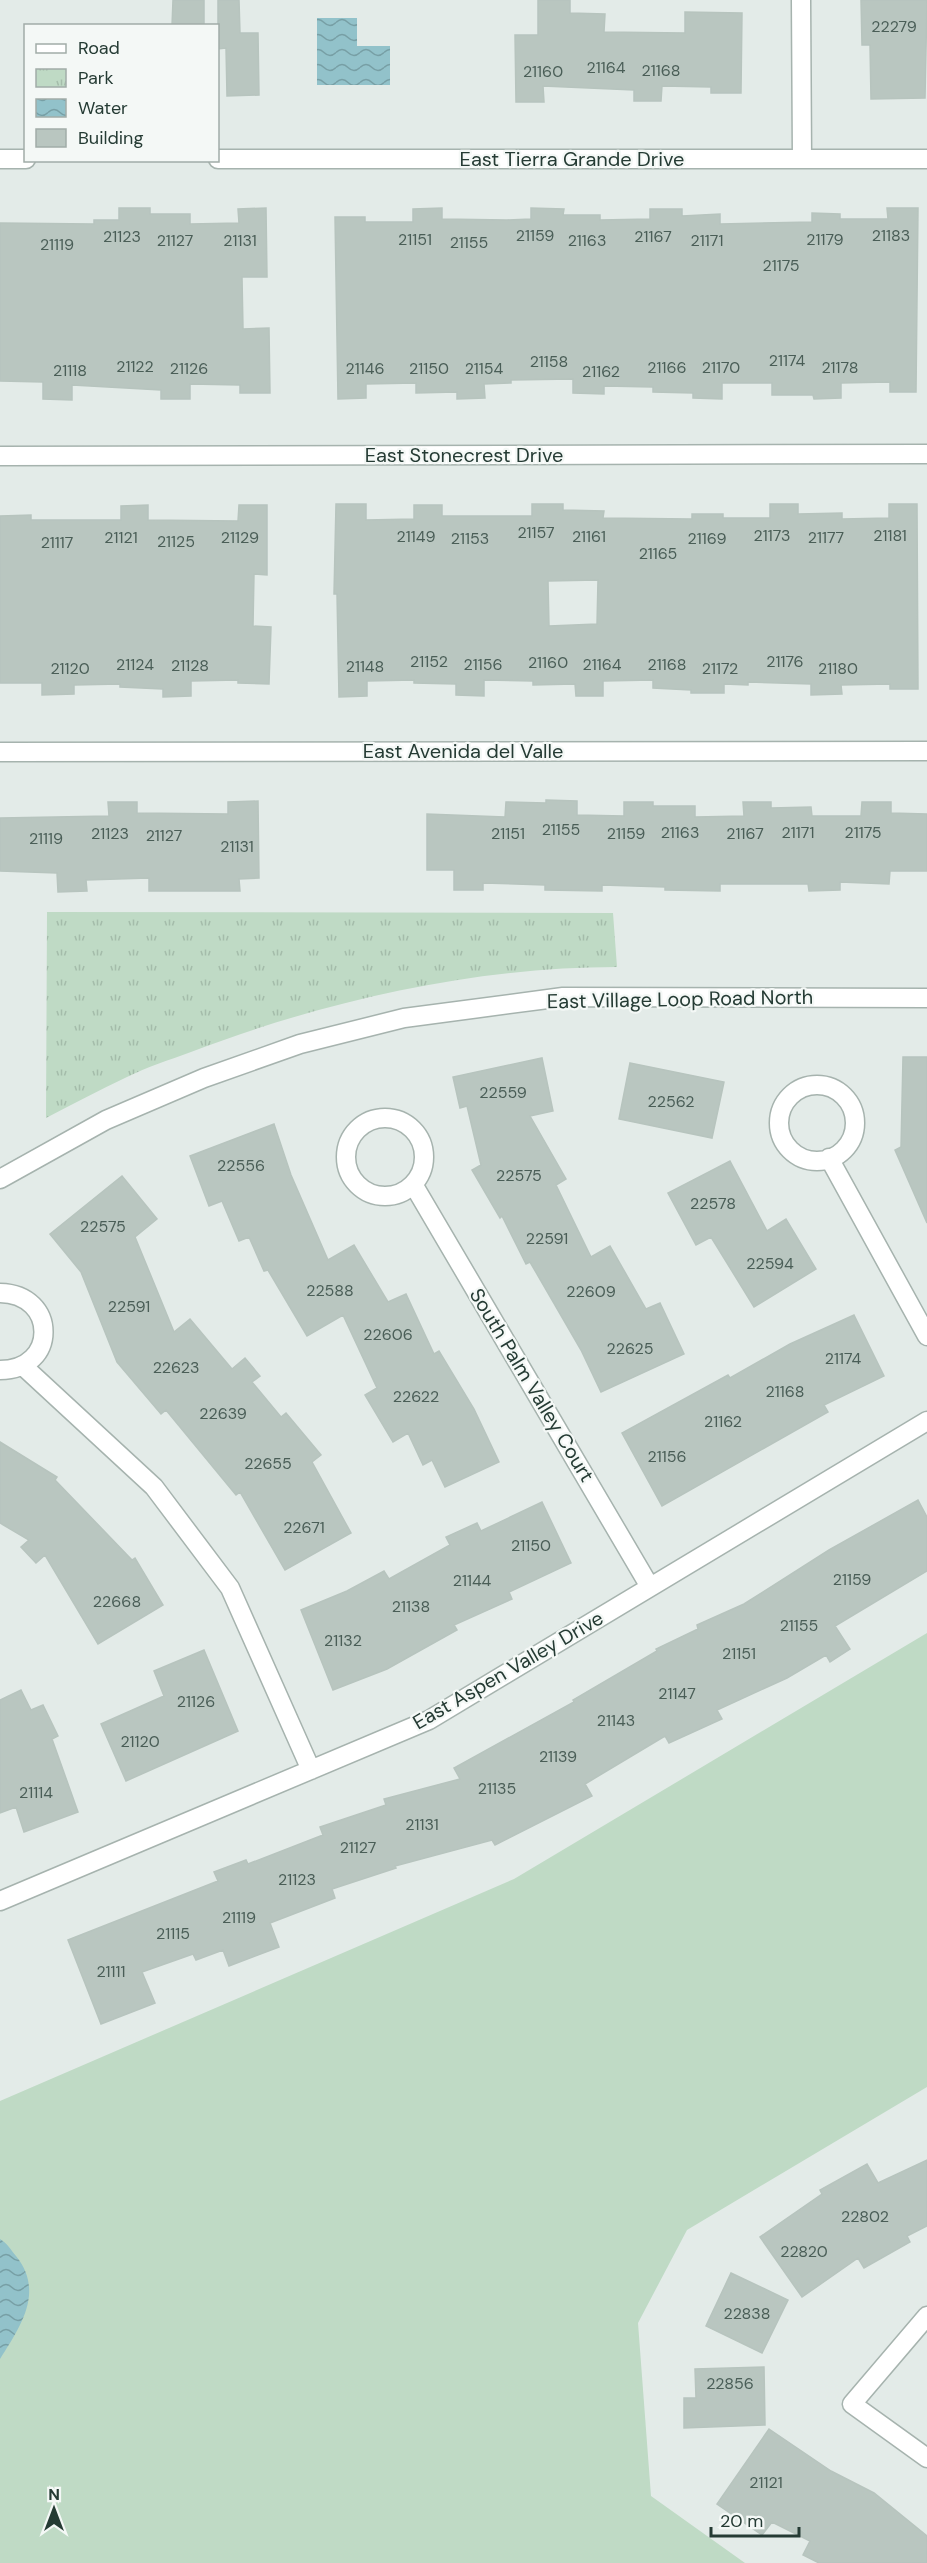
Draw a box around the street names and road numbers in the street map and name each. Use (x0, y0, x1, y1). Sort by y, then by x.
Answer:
street label: East Tierra Grande Drive (460, 146, 684, 172)
street label: East Stonecrest Drive (365, 442, 563, 468)
street label: East Avenida del Valle (363, 738, 563, 764)
street label: East Village Loop Road North (547, 984, 813, 1014)
street label: South Palm Valley Court (464, 1283, 600, 1487)
street label: East Aspen Valley Drive (408, 1605, 608, 1735)

